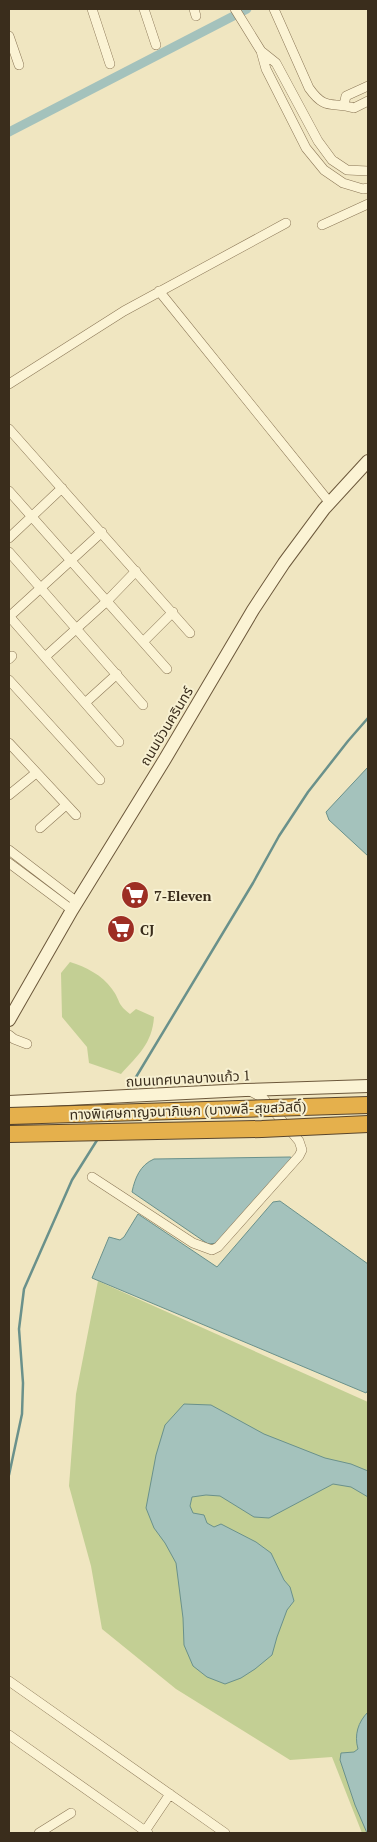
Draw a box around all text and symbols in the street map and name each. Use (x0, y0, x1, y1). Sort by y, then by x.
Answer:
street label: ถนนบัวนครินทร์ (135, 682, 197, 769)
supermarket icon: 7-Eleven (120, 880, 150, 910)
place label: 7-Eleven (154, 886, 212, 905)
supermarket icon: CJ (106, 914, 136, 944)
place label: CJ (140, 920, 154, 939)
street label: ถนนเทศบาลบางแก้ว 1 (125, 1065, 251, 1091)
street label: ทางพิเศษกาญจนาภิเษก (บางพลี-สุขสวัสดิ์) (69, 1096, 307, 1124)

